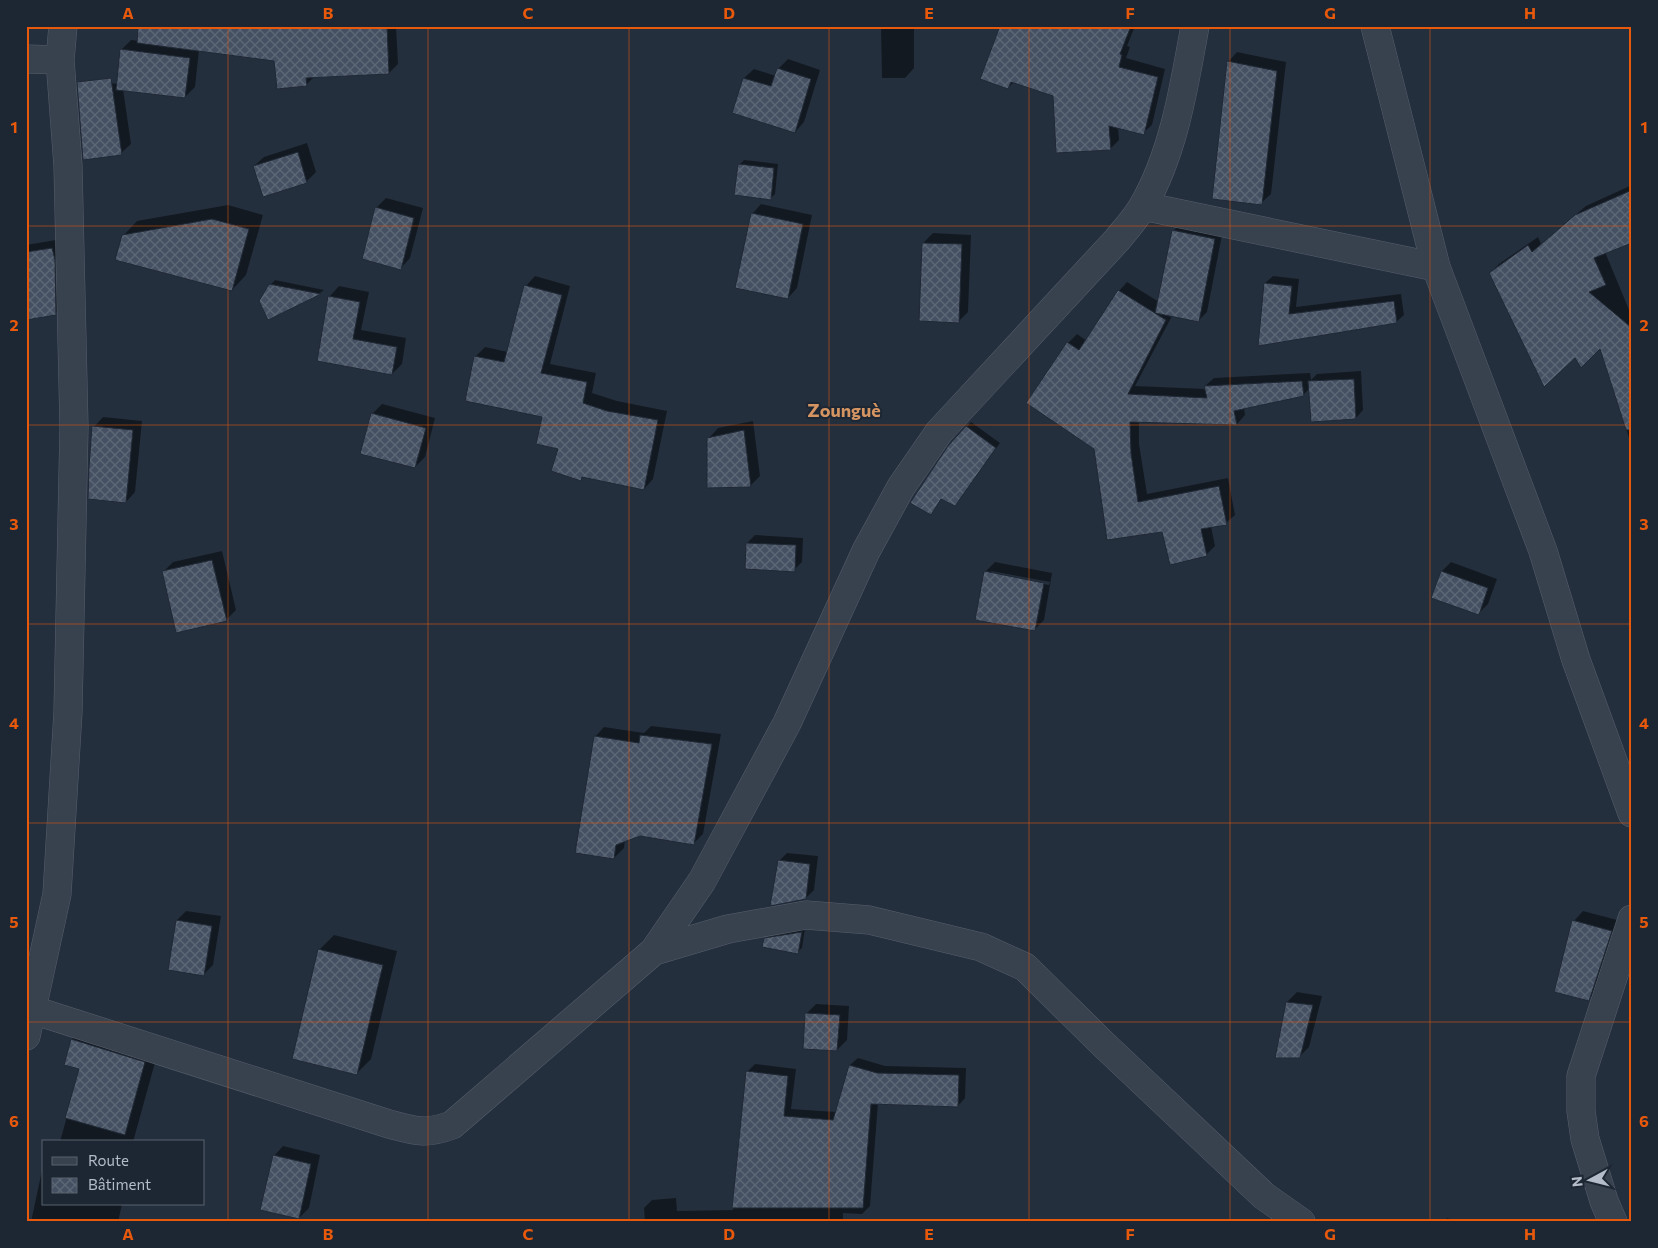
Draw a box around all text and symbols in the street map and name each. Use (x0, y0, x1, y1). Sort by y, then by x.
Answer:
text: A (122, 3, 134, 22)
text: B (323, 3, 334, 22)
text: C (523, 3, 534, 22)
text: D (723, 3, 735, 22)
text: E (924, 3, 934, 22)
text: F (1125, 3, 1135, 22)
text: G (1324, 3, 1336, 22)
text: H (1524, 3, 1536, 22)
text: 1 (10, 117, 18, 136)
text: 1 (1640, 117, 1648, 136)
text: 2 (9, 315, 19, 334)
text: 2 (1639, 315, 1649, 334)
district label: Zounguè (807, 399, 881, 421)
text: 3 (9, 514, 19, 533)
text: 3 (1639, 514, 1649, 533)
text: 4 (9, 713, 19, 732)
text: 4 (1639, 713, 1649, 732)
text: 5 (9, 912, 19, 931)
text: 5 (1639, 912, 1649, 931)
text: 6 (9, 1111, 19, 1130)
text: 6 (1639, 1111, 1649, 1130)
legend (42, 1140, 205, 1206)
text: Route (88, 1151, 129, 1169)
north arrow (1566, 1156, 1616, 1206)
text: Bâtiment (88, 1175, 151, 1193)
text: N (1568, 1175, 1586, 1188)
text: A (122, 1224, 134, 1243)
text: B (323, 1224, 334, 1243)
text: C (523, 1224, 534, 1243)
text: D (723, 1224, 735, 1243)
text: E (924, 1224, 934, 1243)
text: F (1125, 1224, 1135, 1243)
text: G (1324, 1224, 1336, 1243)
text: H (1524, 1224, 1536, 1243)

